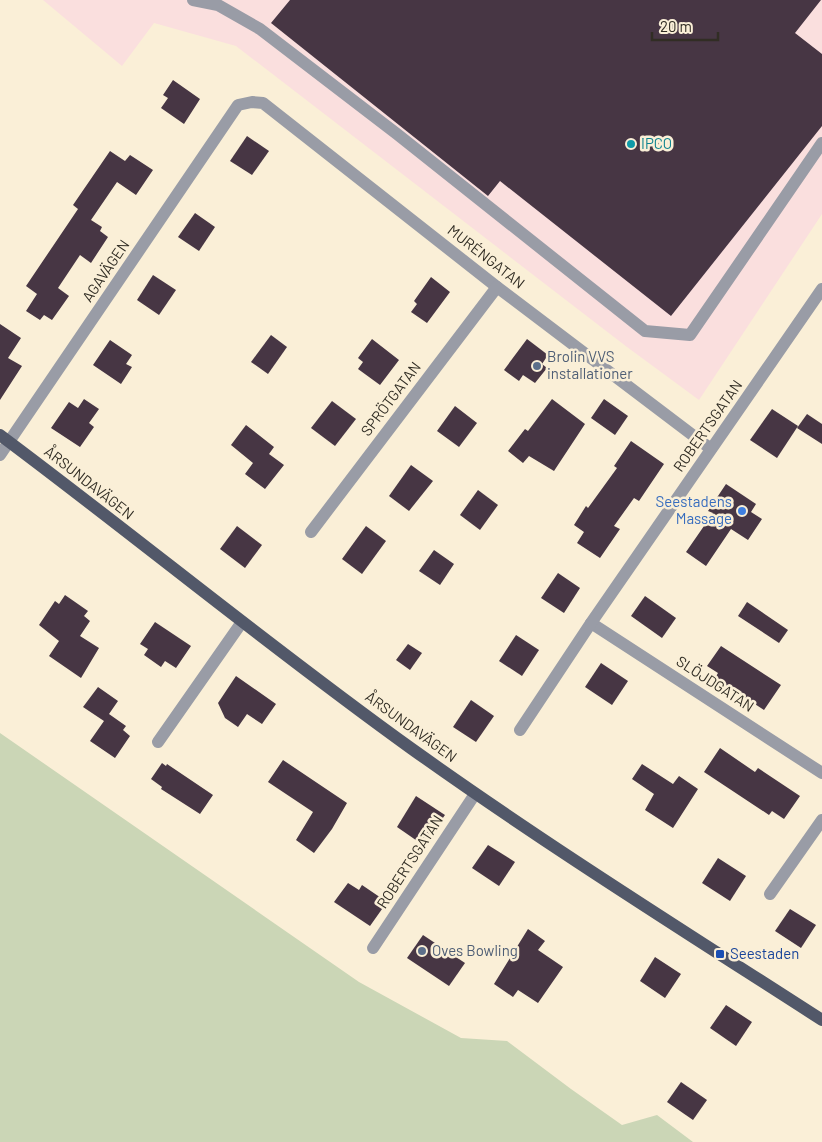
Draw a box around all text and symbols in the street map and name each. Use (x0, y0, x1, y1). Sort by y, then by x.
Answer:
scale bar (652, 10, 718, 42)
text: 20 m (660, 17, 692, 35)
place label: IPCO (641, 134, 672, 152)
marker: IPCO (625, 138, 637, 150)
street label: MURÉNGATAN (444, 220, 529, 292)
street label: AGAVÄGEN (78, 236, 133, 305)
place label: Brolin VVS installationer (547, 347, 633, 382)
street label: SPRÖTGATAN (357, 358, 424, 439)
marker: Brolin VVS installationer (531, 360, 543, 372)
street label: ROBERTSGATAN (669, 376, 745, 475)
street label: ÅRSUNDAVÄGEN (41, 441, 139, 523)
place label: Seestadens Massage (656, 492, 732, 527)
marker: Seestadens Massage (736, 505, 748, 517)
street label: SLÖJDGATAN (673, 651, 758, 715)
street label: ÅRSUNDAVÄGEN (362, 686, 461, 765)
street label: ROBERTSGATAN (372, 811, 446, 912)
place label: Oves Bowling (432, 941, 518, 959)
place label: Seestaden (730, 944, 799, 962)
marker: Oves Bowling (416, 945, 428, 957)
marker: Seestaden (714, 948, 726, 960)

